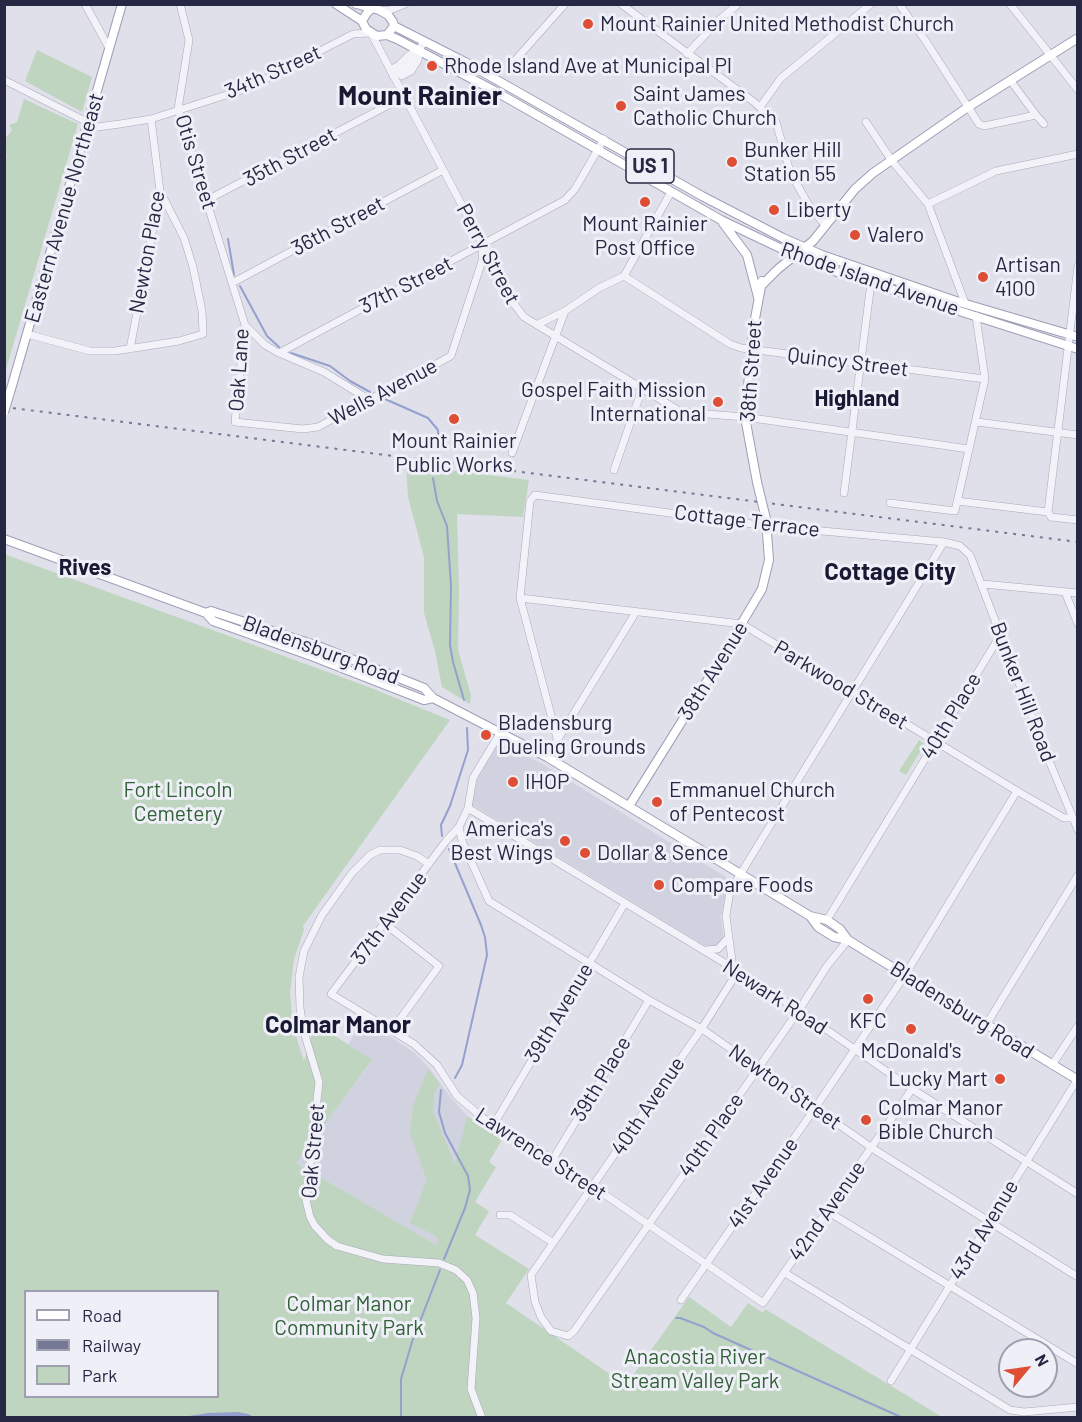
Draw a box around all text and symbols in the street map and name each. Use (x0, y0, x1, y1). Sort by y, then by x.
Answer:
place label: Mount Rainier United Methodist Church (600, 11, 954, 37)
marker: Mount Rainier United Methodist Church (581, 17, 595, 31)
street label: 34th Street (221, 40, 325, 104)
place label: Rhode Island Ave at Municipal Pl (444, 53, 732, 79)
marker: Rhode Island Ave at Municipal Pl (425, 59, 439, 73)
district label: Mount Rainier (338, 80, 502, 112)
place label: Saint James Catholic Church (633, 81, 777, 131)
street label: Eastern Avenue Northeast (19, 90, 109, 326)
marker: Saint James Catholic Church (614, 99, 628, 113)
street label: Otis Street (170, 112, 222, 212)
street label: 35th Street (239, 122, 341, 192)
place label: Bunker Hill Station 55 (744, 137, 841, 187)
road number: US 1 (626, 149, 674, 183)
marker: Bunker Hill Station 55 (725, 155, 739, 169)
street label: Newton Place (124, 188, 170, 316)
street label: 36th Street (287, 191, 389, 261)
marker: Mount Rainier Post Office (638, 195, 652, 209)
place label: Liberty (786, 197, 851, 223)
street label: Perry Street (451, 199, 525, 309)
marker: Liberty (767, 203, 781, 217)
place label: Mount Rainier Post Office (582, 211, 708, 261)
place label: Valero (867, 222, 924, 248)
marker: Valero (848, 228, 862, 242)
street label: Rhode Island Avenue (777, 237, 963, 321)
street label: 37th Street (355, 251, 457, 319)
place label: Artisan 4100 (995, 252, 1061, 302)
marker: Artisan 4100 (976, 270, 990, 284)
street label: 38th Street (735, 319, 767, 423)
street label: Oak Lane (224, 328, 254, 412)
street label: Quincy Street (786, 342, 910, 382)
street label: Wells Avenue (324, 353, 442, 431)
place label: Gospel Faith Mission International (521, 377, 706, 427)
district label: Highland (814, 386, 900, 412)
marker: Gospel Faith Mission International (711, 395, 725, 409)
marker: Mount Rainier Public Works (447, 412, 461, 426)
place label: Mount Rainier Public Works (391, 428, 517, 478)
street label: Cottage Terrace (673, 500, 821, 542)
district label: Rives (59, 555, 111, 581)
district label: Cottage City (824, 558, 956, 586)
street label: Bladensburg Road (239, 610, 403, 690)
street label: 38th Avenue (673, 617, 753, 725)
street label: Bunker Hill Road (985, 618, 1061, 766)
street label: Parkwood Street (769, 635, 913, 735)
street label: 40th Place (915, 668, 987, 764)
place label: Bladensburg Dueling Grounds (498, 710, 646, 760)
marker: Bladensburg Dueling Grounds (479, 728, 493, 742)
place label: IHOP (525, 769, 570, 795)
marker: IHOP (506, 775, 520, 789)
park label: Fort Lincoln Cemetery (123, 777, 233, 827)
place label: Emmanuel Church of Pentecost (669, 777, 835, 827)
marker: Emmanuel Church of Pentecost (650, 795, 664, 809)
place label: America's Best Wings (451, 816, 553, 866)
marker: America's Best Wings (558, 834, 572, 848)
place label: Dollar & Sence (597, 840, 728, 866)
marker: Dollar & Sence (578, 846, 592, 860)
street label: 37th Avenue (346, 866, 432, 970)
place label: Compare Foods (671, 872, 813, 898)
marker: Compare Foods (652, 878, 666, 892)
street label: Newark Road (718, 954, 832, 1040)
street label: Bladensburg Road (885, 956, 1039, 1064)
street label: 39th Avenue (519, 959, 599, 1067)
marker: KFC (861, 992, 875, 1006)
place label: KFC (849, 1008, 887, 1034)
district label: Colmar Manor (265, 1011, 411, 1039)
marker: McDonald's (904, 1022, 918, 1036)
street label: 39th Place (566, 1032, 636, 1126)
place label: McDonald's (860, 1038, 962, 1064)
street label: Newton Street (724, 1039, 846, 1135)
street label: 40th Avenue (606, 1052, 690, 1160)
place label: Lucky Mart (888, 1066, 988, 1092)
marker: Lucky Mart (993, 1072, 1007, 1086)
street label: 40th Place (673, 1088, 749, 1182)
place label: Colmar Manor Bible Church (878, 1095, 1003, 1145)
street label: Oak Street (296, 1102, 330, 1200)
street label: Lawrence Street (471, 1102, 611, 1206)
marker: Colmar Manor Bible Church (859, 1113, 873, 1127)
street label: 41st Avenue (722, 1133, 804, 1233)
street label: 42nd Avenue (783, 1156, 871, 1266)
street label: 43rd Avenue (944, 1175, 1024, 1285)
legend (24, 1290, 219, 1398)
park label: Colmar Manor Community Park (274, 1291, 424, 1341)
text: Road (82, 1304, 122, 1326)
text: Railway (82, 1334, 141, 1356)
north arrow (998, 1338, 1058, 1398)
park label: Anacostia River Stream Valley Park (611, 1344, 779, 1394)
text: N (1032, 1351, 1053, 1369)
text: Park (82, 1364, 117, 1386)

